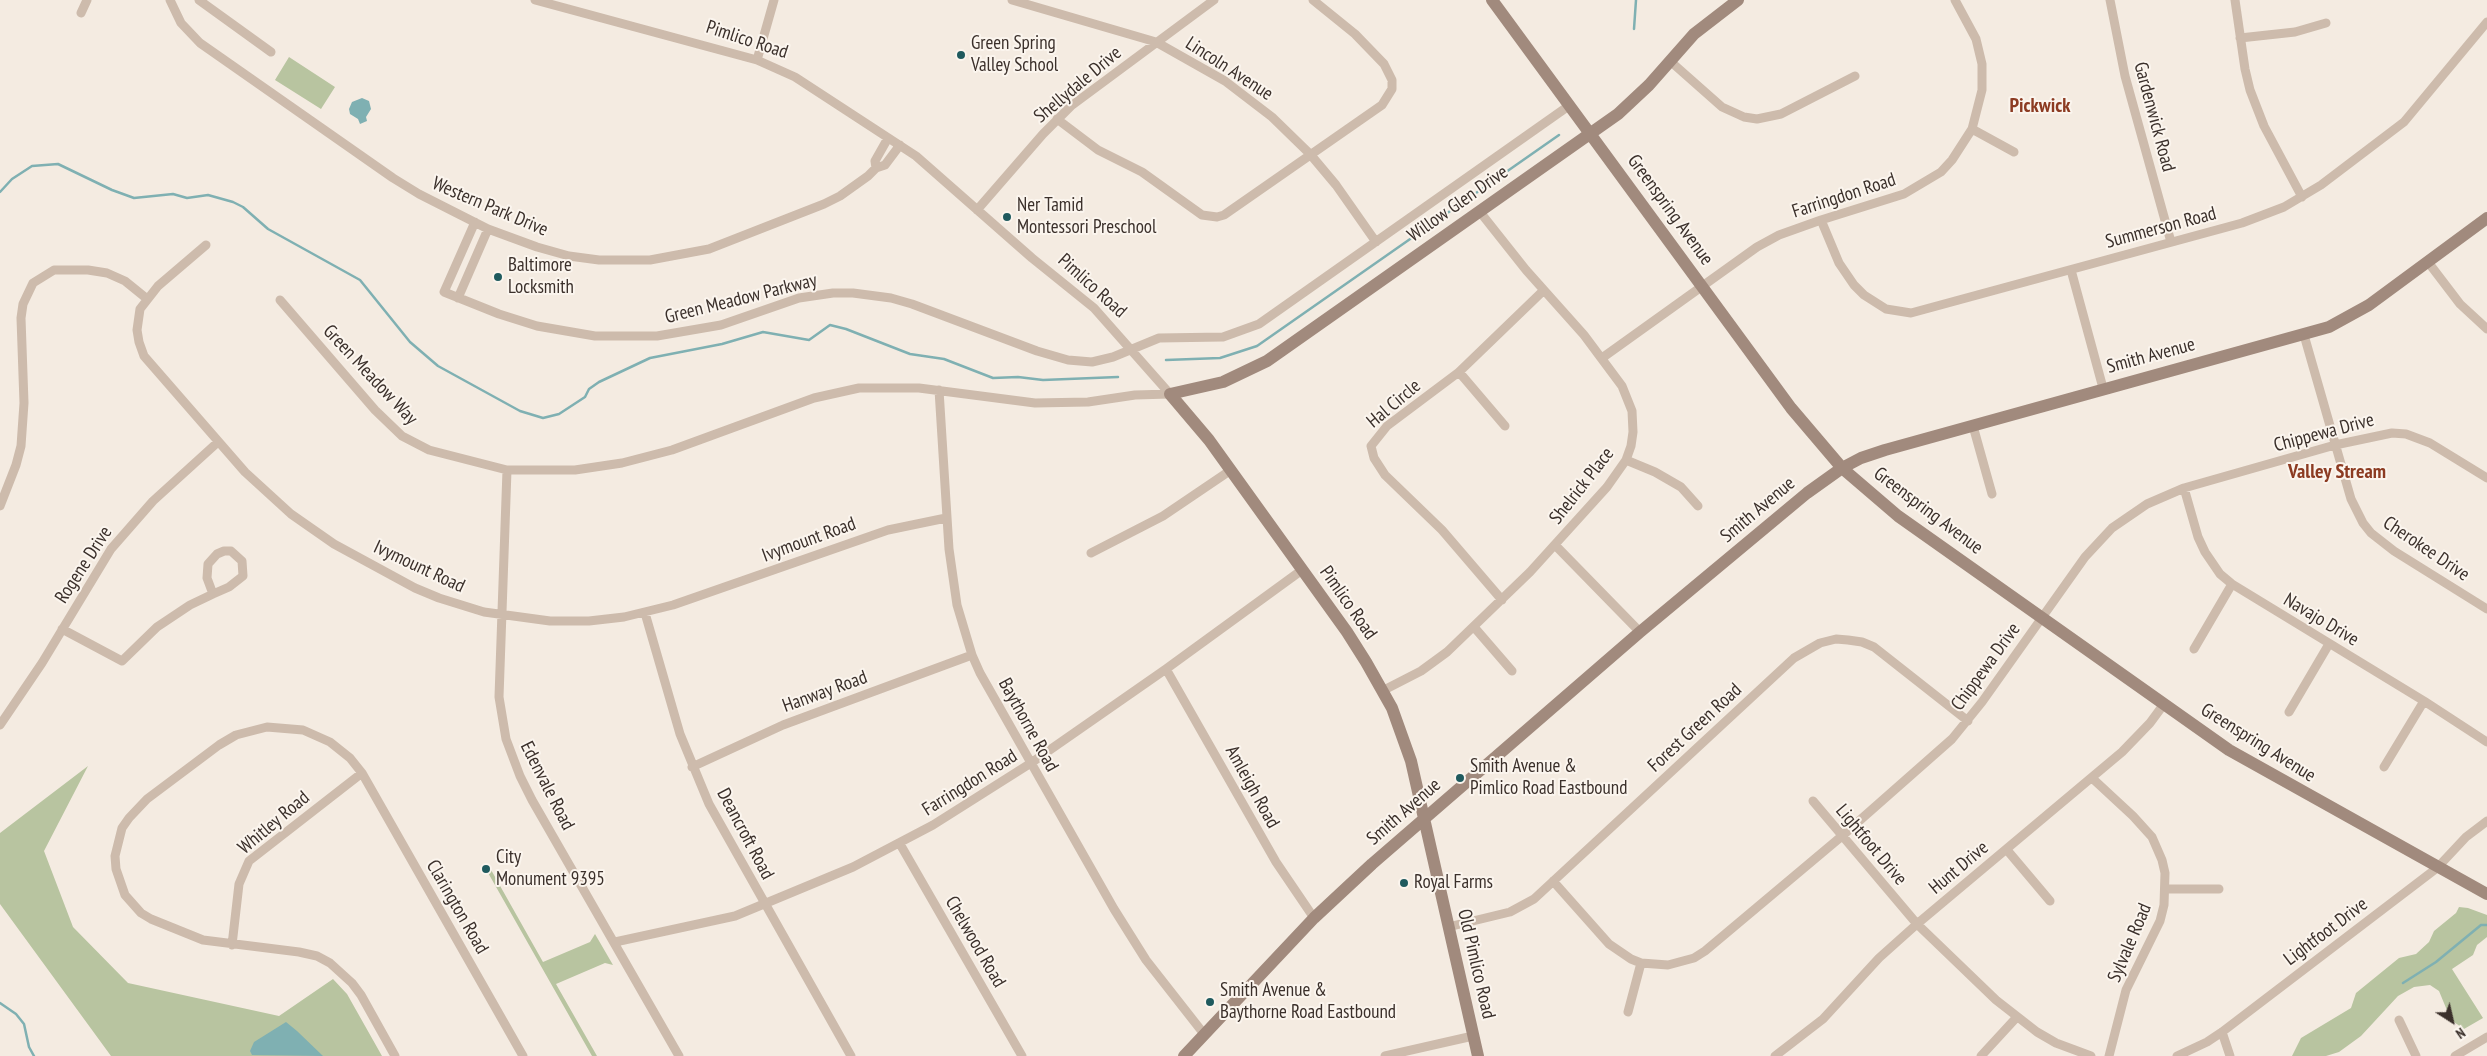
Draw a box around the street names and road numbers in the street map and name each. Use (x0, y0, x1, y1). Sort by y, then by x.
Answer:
street label: Pimlico Road (703, 16, 791, 64)
street label: Lincoln Avenue (1181, 32, 1277, 106)
street label: Shellydale Drive (1030, 42, 1126, 128)
street label: Gardenwick Road (2128, 60, 2180, 174)
street label: Greenspring Avenue (1622, 150, 1718, 270)
street label: Willow Glen Drive (1403, 161, 1513, 247)
street label: Farringdon Road (1789, 169, 1899, 223)
street label: Western Park Drive (429, 172, 551, 242)
street label: Summerson Road (2103, 202, 2219, 254)
street label: Pimlico Road (1053, 249, 1131, 323)
street label: Green Meadow Parkway (663, 269, 819, 329)
street label: Green Meadow Way (318, 320, 422, 430)
street label: Smith Avenue (2104, 333, 2198, 379)
street label: Hal Circle (1362, 375, 1426, 433)
street label: Chippewa Drive (2271, 409, 2377, 457)
street label: Shelrick Place (1545, 443, 1619, 529)
street label: Greenspring Avenue (1869, 462, 1987, 560)
street label: Smith Avenue (1716, 472, 1800, 548)
street label: Cherokee Drive (2378, 512, 2474, 586)
street label: Ivymount Road (759, 513, 859, 567)
street label: Rogene Drive (51, 522, 117, 608)
street label: Ivymount Road (370, 536, 468, 598)
street label: Pimlico Road (1314, 562, 1382, 644)
street label: Navajo Drive (2279, 589, 2363, 651)
street label: Chippewa Drive (1947, 619, 2025, 715)
street label: Hanway Road (780, 666, 870, 718)
street label: Baythorne Road (993, 674, 1063, 776)
street label: Forest Green Road (1643, 679, 1747, 777)
street label: Greenspring Avenue (2196, 699, 2320, 787)
street label: Edenvale Road (515, 738, 579, 834)
street label: Amleigh Road (1220, 742, 1284, 832)
street label: Farringdon Road (918, 745, 1022, 821)
street label: Smith Avenue (1362, 774, 1446, 850)
street label: Deancroft Road (711, 784, 779, 884)
street label: Whitley Road (234, 787, 314, 859)
street label: Lightfoot Drive (1831, 800, 1911, 890)
street label: Hunt Drive (1925, 837, 1993, 899)
street label: Clarington Road (421, 856, 493, 958)
street label: Chelwood Road (940, 892, 1010, 992)
street label: Lightfoot Drive (2280, 893, 2372, 971)
street label: Sylvale Road (2103, 900, 2157, 986)
street label: Old Pimlico Road (1452, 907, 1500, 1021)

